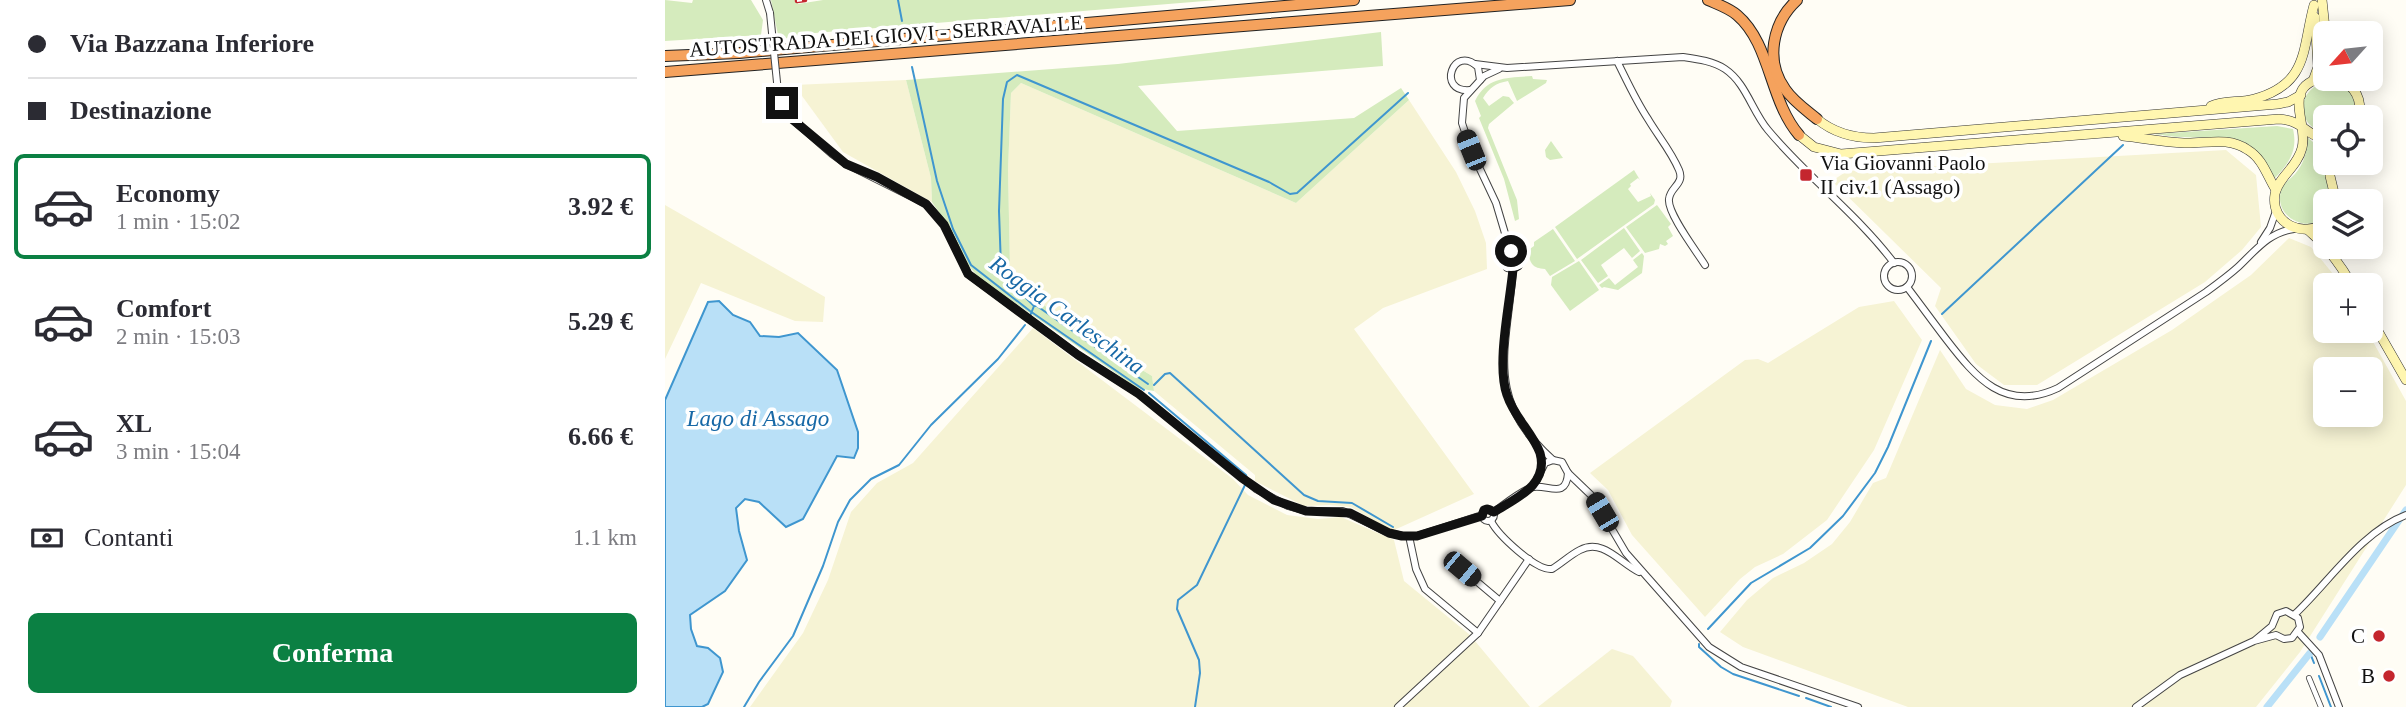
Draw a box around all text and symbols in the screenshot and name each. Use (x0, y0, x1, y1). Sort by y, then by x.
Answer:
street label: AUTOSTRADA DEI GIOVI - SERRAVALLE (688, 10, 1084, 62)
north arrow (2313, 21, 2383, 91)
map controls (2313, 21, 2383, 427)
text: Via Bazzana Inferiore (70, 29, 314, 58)
route end (766, 87, 798, 119)
text: Destinazione (70, 96, 212, 125)
button: locate (2313, 105, 2383, 175)
car (1454, 127, 1489, 173)
place label: Via Giovanni Paolo II civ.1 (Assago) (1820, 151, 1986, 199)
marker: Via Giovanni Paolo II civ.1 (Assago) (1798, 167, 1814, 183)
icon: car (32, 175, 95, 238)
text: Economy (116, 179, 220, 208)
button: layers (2313, 189, 2383, 259)
text: 3.92 € (568, 192, 633, 221)
text: 1 min · 15:02 (116, 209, 241, 234)
route start (1495, 235, 1527, 267)
water label: Roggia Carleschina (984, 250, 1149, 379)
button: + (2313, 273, 2383, 343)
icon: car (32, 290, 95, 353)
text: Comfort (116, 294, 211, 323)
text: 5.29 € (568, 307, 633, 336)
text: 2 min · 15:03 (116, 324, 241, 349)
button: − (2313, 357, 2383, 427)
icon: car (32, 405, 95, 468)
water label: Lago di Assago (686, 406, 829, 431)
text: XL (116, 409, 152, 438)
text: 6.66 € (568, 422, 633, 451)
text: 3 min · 15:04 (116, 439, 241, 464)
car (1583, 489, 1622, 535)
icon: cash (28, 519, 66, 557)
text: Contanti (84, 523, 174, 552)
text: 1.1 km (573, 525, 637, 550)
car (1440, 547, 1485, 591)
button: Conferma (28, 613, 637, 693)
place label: C (2351, 624, 2365, 648)
marker: C (2371, 628, 2387, 644)
place label: B (2361, 664, 2375, 688)
marker: B (2381, 668, 2397, 684)

